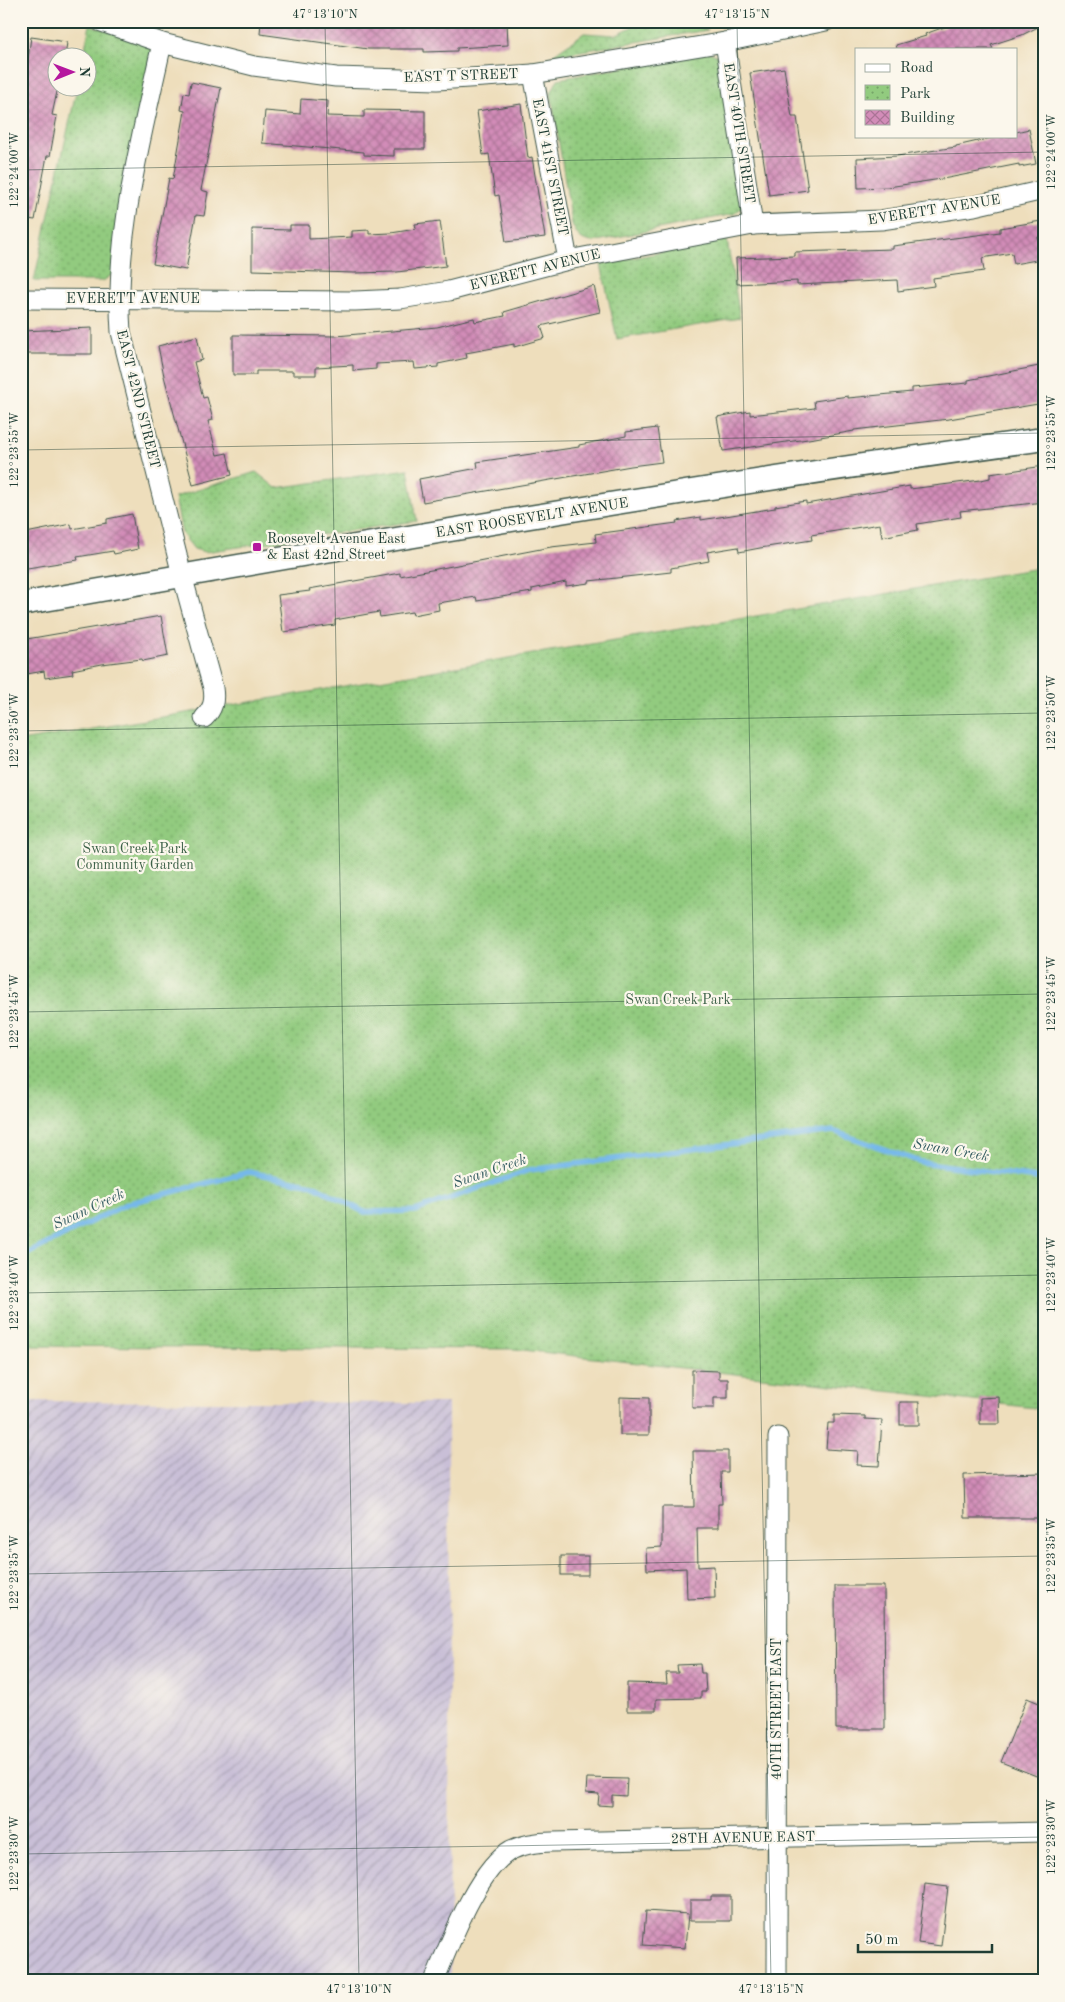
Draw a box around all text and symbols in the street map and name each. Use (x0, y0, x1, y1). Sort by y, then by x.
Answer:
text: 47°13'15"N (704, 8, 770, 21)
text: 47°13'10"N (292, 9, 358, 21)
north arrow (48, 48, 98, 98)
legend (855, 48, 1018, 138)
text: Road (900, 61, 934, 76)
street label: EAST 40TH STREET (721, 62, 757, 204)
text: N (77, 66, 91, 78)
street label: EAST T STREET (403, 67, 519, 85)
text: Park (900, 87, 931, 102)
street label: EAST 41ST STREET (530, 97, 570, 237)
text: Building (900, 111, 955, 126)
text: 122°24'00"W (1046, 114, 1058, 190)
text: 122°24'00"W (9, 132, 21, 208)
street label: EVERETT AVENUE (867, 193, 1001, 227)
street label: EVERETT AVENUE (468, 247, 602, 293)
street label: EVERETT AVENUE (66, 292, 200, 306)
street label: EAST 42ND STREET (114, 328, 162, 470)
text: 122°23'55"W (1045, 395, 1058, 471)
text: 122°23'55"W (8, 412, 21, 488)
street label: EAST ROOSEVELT AVENUE (435, 496, 629, 540)
place label: Roosevelt Avenue East & East 42nd Street (267, 532, 405, 562)
marker: Roosevelt Avenue East & East 42nd Street (251, 541, 263, 553)
text: 122°23'50"W (1045, 675, 1058, 751)
text: 122°23'50"W (8, 693, 21, 769)
park label: Swan Creek Park Community Garden (76, 842, 194, 872)
text: 122°23'45"W (1045, 956, 1058, 1032)
text: 122°23'45"W (8, 974, 21, 1050)
park label: Swan Creek Park (625, 993, 731, 1007)
water label: Swan Creek (912, 1137, 990, 1165)
water label: Swan Creek (451, 1152, 529, 1192)
water label: Swan Creek (51, 1187, 127, 1233)
text: 122°23'40"W (1046, 1237, 1058, 1313)
text: 122°23'40"W (9, 1255, 21, 1331)
text: 122°23'35"W (1045, 1518, 1058, 1594)
text: 122°23'35"W (8, 1535, 21, 1611)
street label: 40TH STREET EAST (770, 1638, 784, 1780)
text: 122°23'30"W (1046, 1799, 1058, 1875)
text: 122°23'30"W (9, 1816, 21, 1892)
street label: 28TH AVENUE EAST (671, 1830, 815, 1846)
scale bar (858, 1922, 991, 1954)
text: 50 m (865, 1933, 899, 1948)
text: 47°13'15"N (738, 1983, 804, 1996)
text: 47°13'10"N (326, 1984, 392, 1996)

